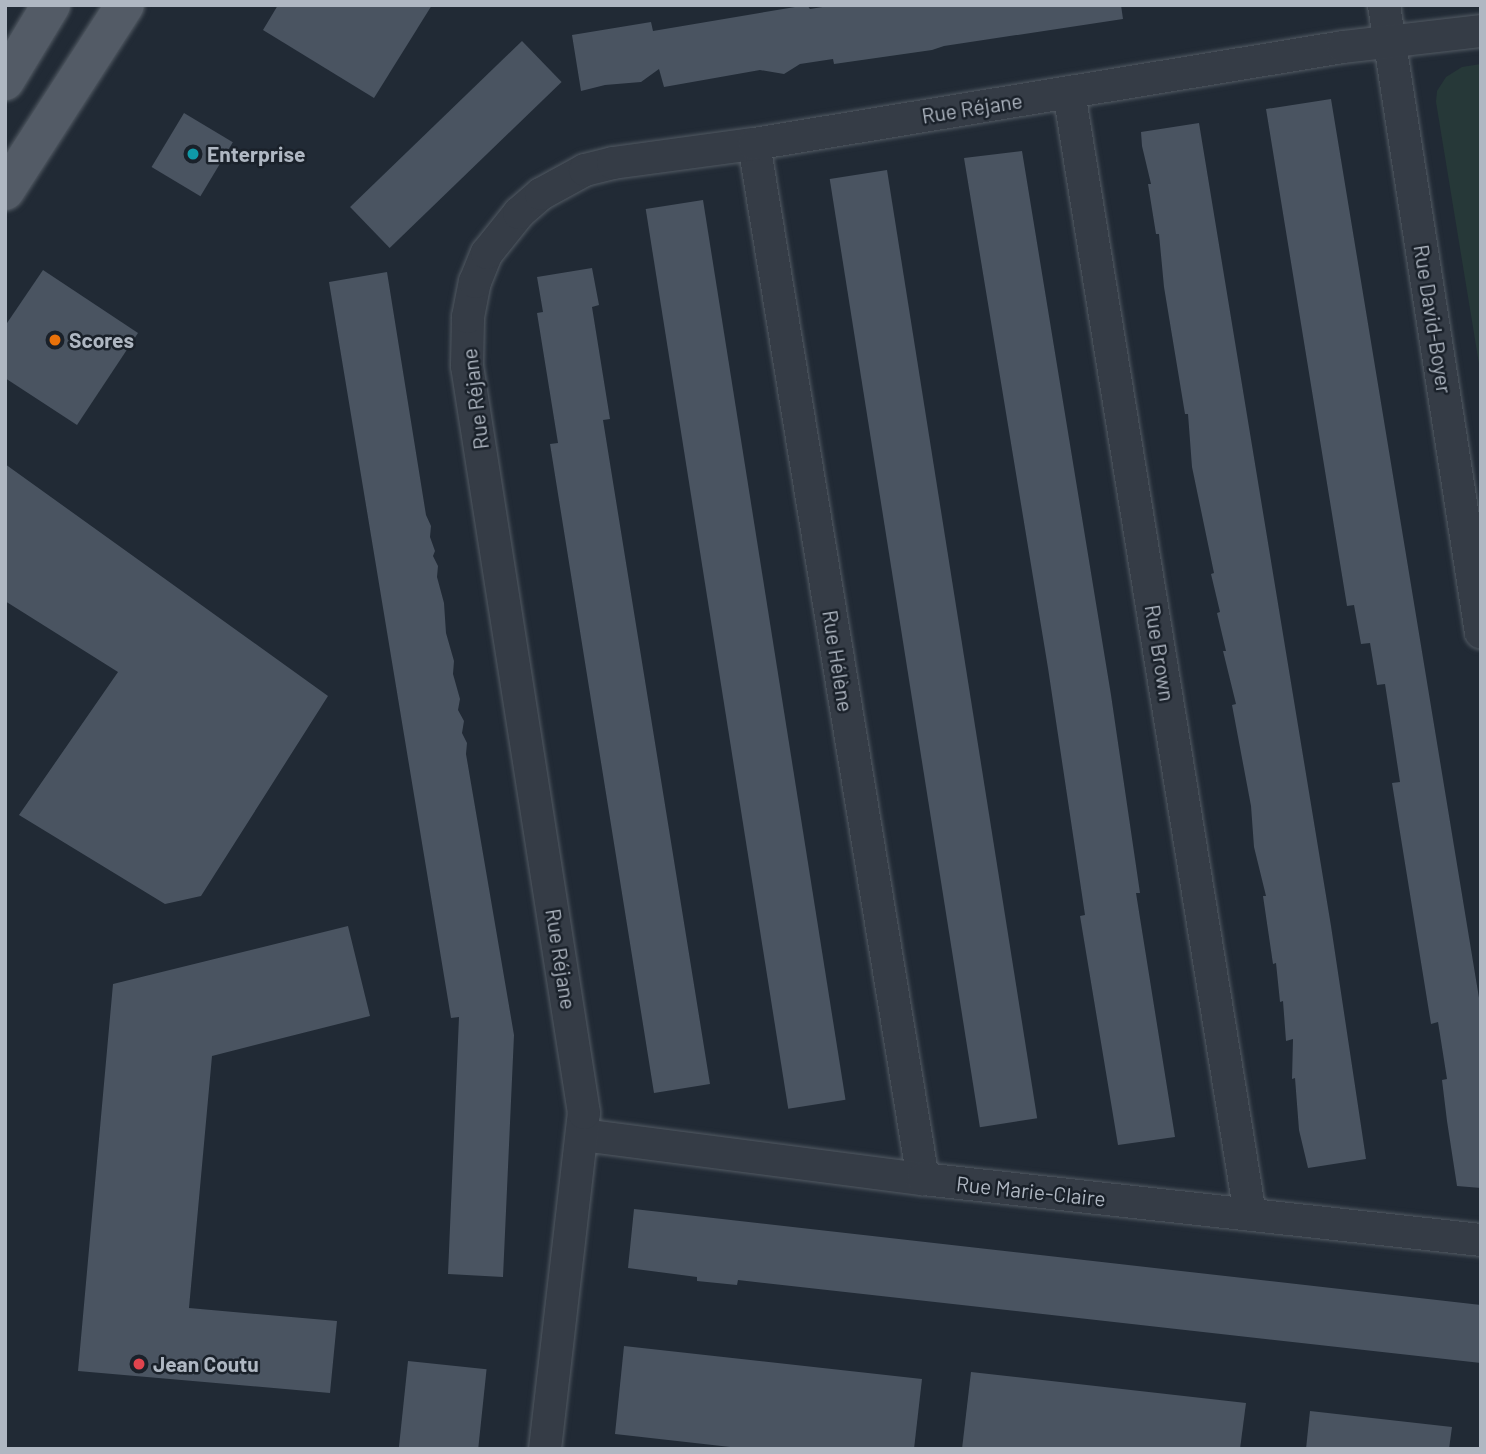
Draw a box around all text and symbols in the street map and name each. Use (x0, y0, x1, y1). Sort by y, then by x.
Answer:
street label: Rue Réjane (920, 88, 1024, 128)
place label: Enterprise (207, 141, 305, 167)
marker: Enterprise (185, 146, 201, 162)
street label: Rue David-Boyer (1409, 243, 1457, 395)
place label: Scores (69, 327, 134, 353)
marker: Scores (47, 332, 63, 348)
street label: Rue Réjane (456, 347, 494, 451)
street label: Rue Brown (1140, 603, 1180, 703)
street label: Rue Hélène (818, 608, 858, 714)
street label: Rue Réjane (541, 907, 581, 1011)
street label: Rue Marie-Claire (955, 1171, 1107, 1211)
place label: Jean Coutu (153, 1351, 259, 1377)
marker: Jean Coutu (131, 1356, 147, 1372)

